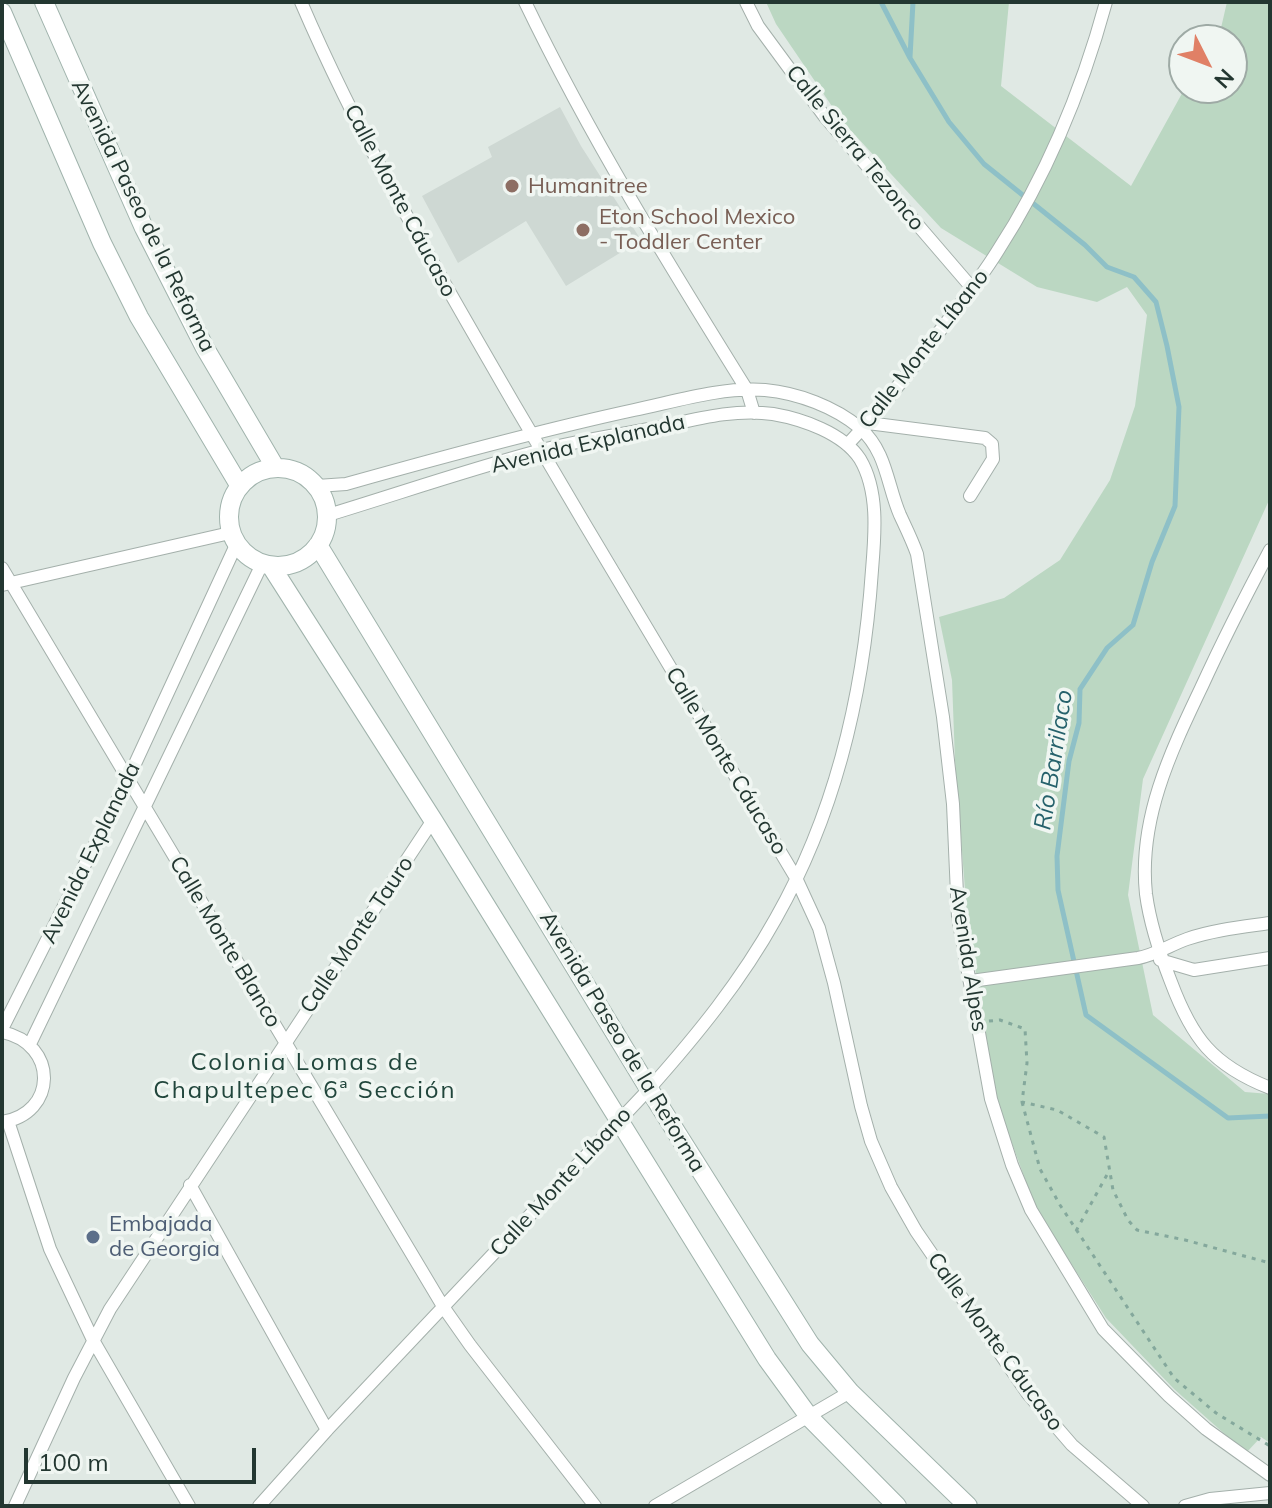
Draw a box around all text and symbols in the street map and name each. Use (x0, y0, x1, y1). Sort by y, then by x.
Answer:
north arrow (1168, 24, 1248, 104)
street label: Calle Sierra Tezonco (780, 60, 930, 236)
text: N (1208, 63, 1240, 94)
street label: Avenida Paseo de la Reforma (65, 76, 221, 356)
street label: Calle Monte Cáucaso (338, 100, 462, 302)
place label: Humanitree (528, 173, 648, 199)
marker: Humanitree (503, 177, 521, 195)
place label: Eton School Mexico - Toddler Center (599, 204, 795, 256)
marker: Eton School Mexico - Toddler Center (574, 221, 592, 239)
street label: Calle Monte Líbano (854, 264, 994, 434)
street label: Avenida Explanada (488, 409, 688, 479)
street label: Calle Monte Cáucaso (660, 662, 792, 860)
water label: Río Barrilaco (1029, 688, 1079, 832)
street label: Avenida Explanada (36, 758, 146, 948)
street label: Calle Monte Blanco (163, 852, 287, 1032)
street label: Calle Monte Tauro (295, 852, 419, 1018)
street label: Avenida Alpes (943, 884, 993, 1034)
street label: Avenida Paseo de la Reforma (533, 907, 711, 1177)
district label: Colonia Lomas de Chapultepec 6ª Sección (175, 1049, 435, 1105)
street label: Calle Monte Líbano (485, 1102, 637, 1262)
place label: Embajada de Georgia (109, 1211, 220, 1262)
marker: Embajada de Georgia (84, 1228, 102, 1246)
street label: Calle Monte Cáucaso (921, 1248, 1069, 1436)
scale bar (28, 1432, 260, 1482)
text: 100 m (38, 1447, 109, 1477)

